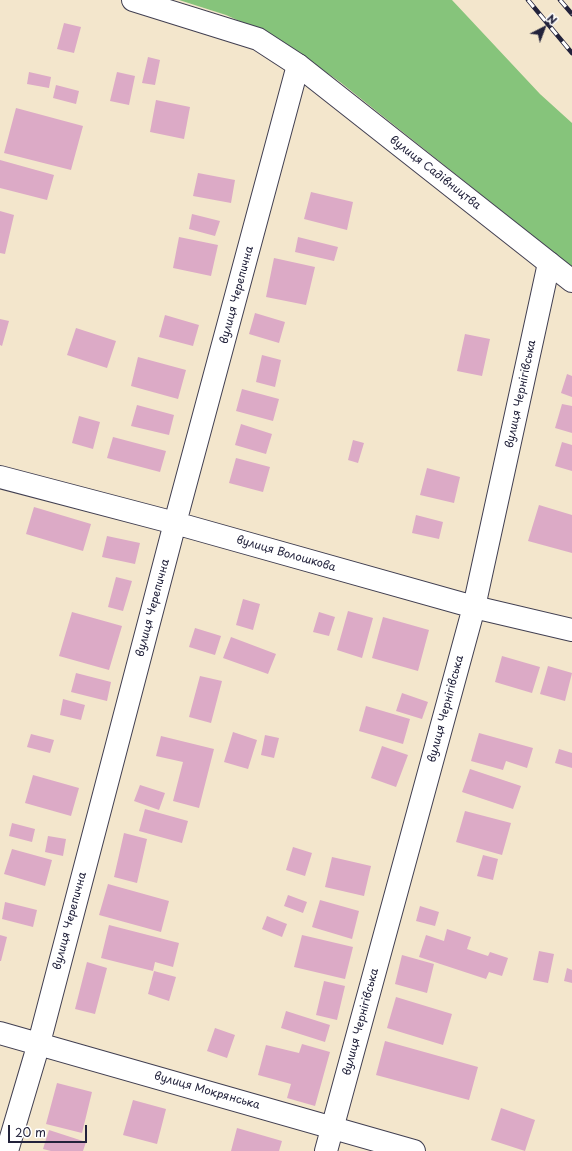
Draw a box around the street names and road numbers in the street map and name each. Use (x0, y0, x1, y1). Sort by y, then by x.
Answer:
street label: вулиця Садівництва (387, 133, 483, 213)
street label: вулиця Черепична (218, 245, 256, 345)
street label: вулиця Чернігівська (503, 339, 539, 449)
street label: вулиця Волошкова (235, 533, 337, 575)
street label: вулиця Черепична (134, 558, 172, 658)
street label: вулиця Чернігівська (425, 654, 467, 764)
street label: вулиця Черепична (51, 871, 89, 971)
street label: вулиця Чернігівська (340, 967, 382, 1077)
street label: вулиця Мокрянська (153, 1070, 261, 1112)

